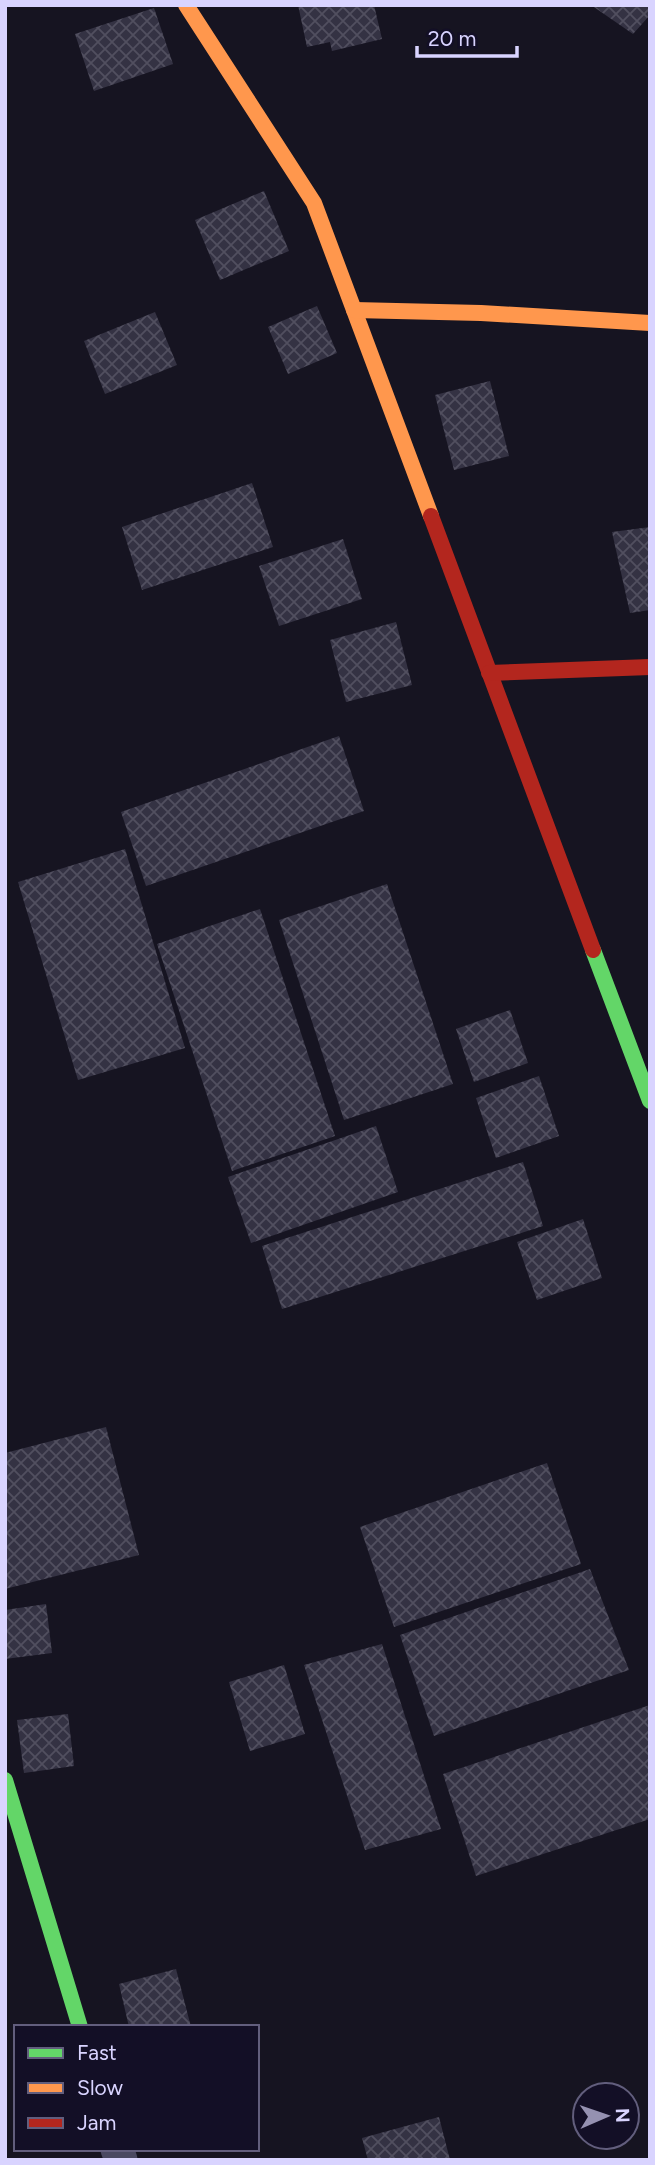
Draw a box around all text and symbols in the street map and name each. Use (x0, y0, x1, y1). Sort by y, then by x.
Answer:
scale bar (417, 14, 517, 58)
text: 20 m (428, 26, 476, 51)
legend (14, 2025, 259, 2151)
text: Fast (77, 2040, 117, 2065)
text: Slow (77, 2075, 123, 2100)
north arrow (571, 2081, 641, 2151)
text: N (611, 2108, 634, 2123)
text: Jam (77, 2110, 116, 2135)

